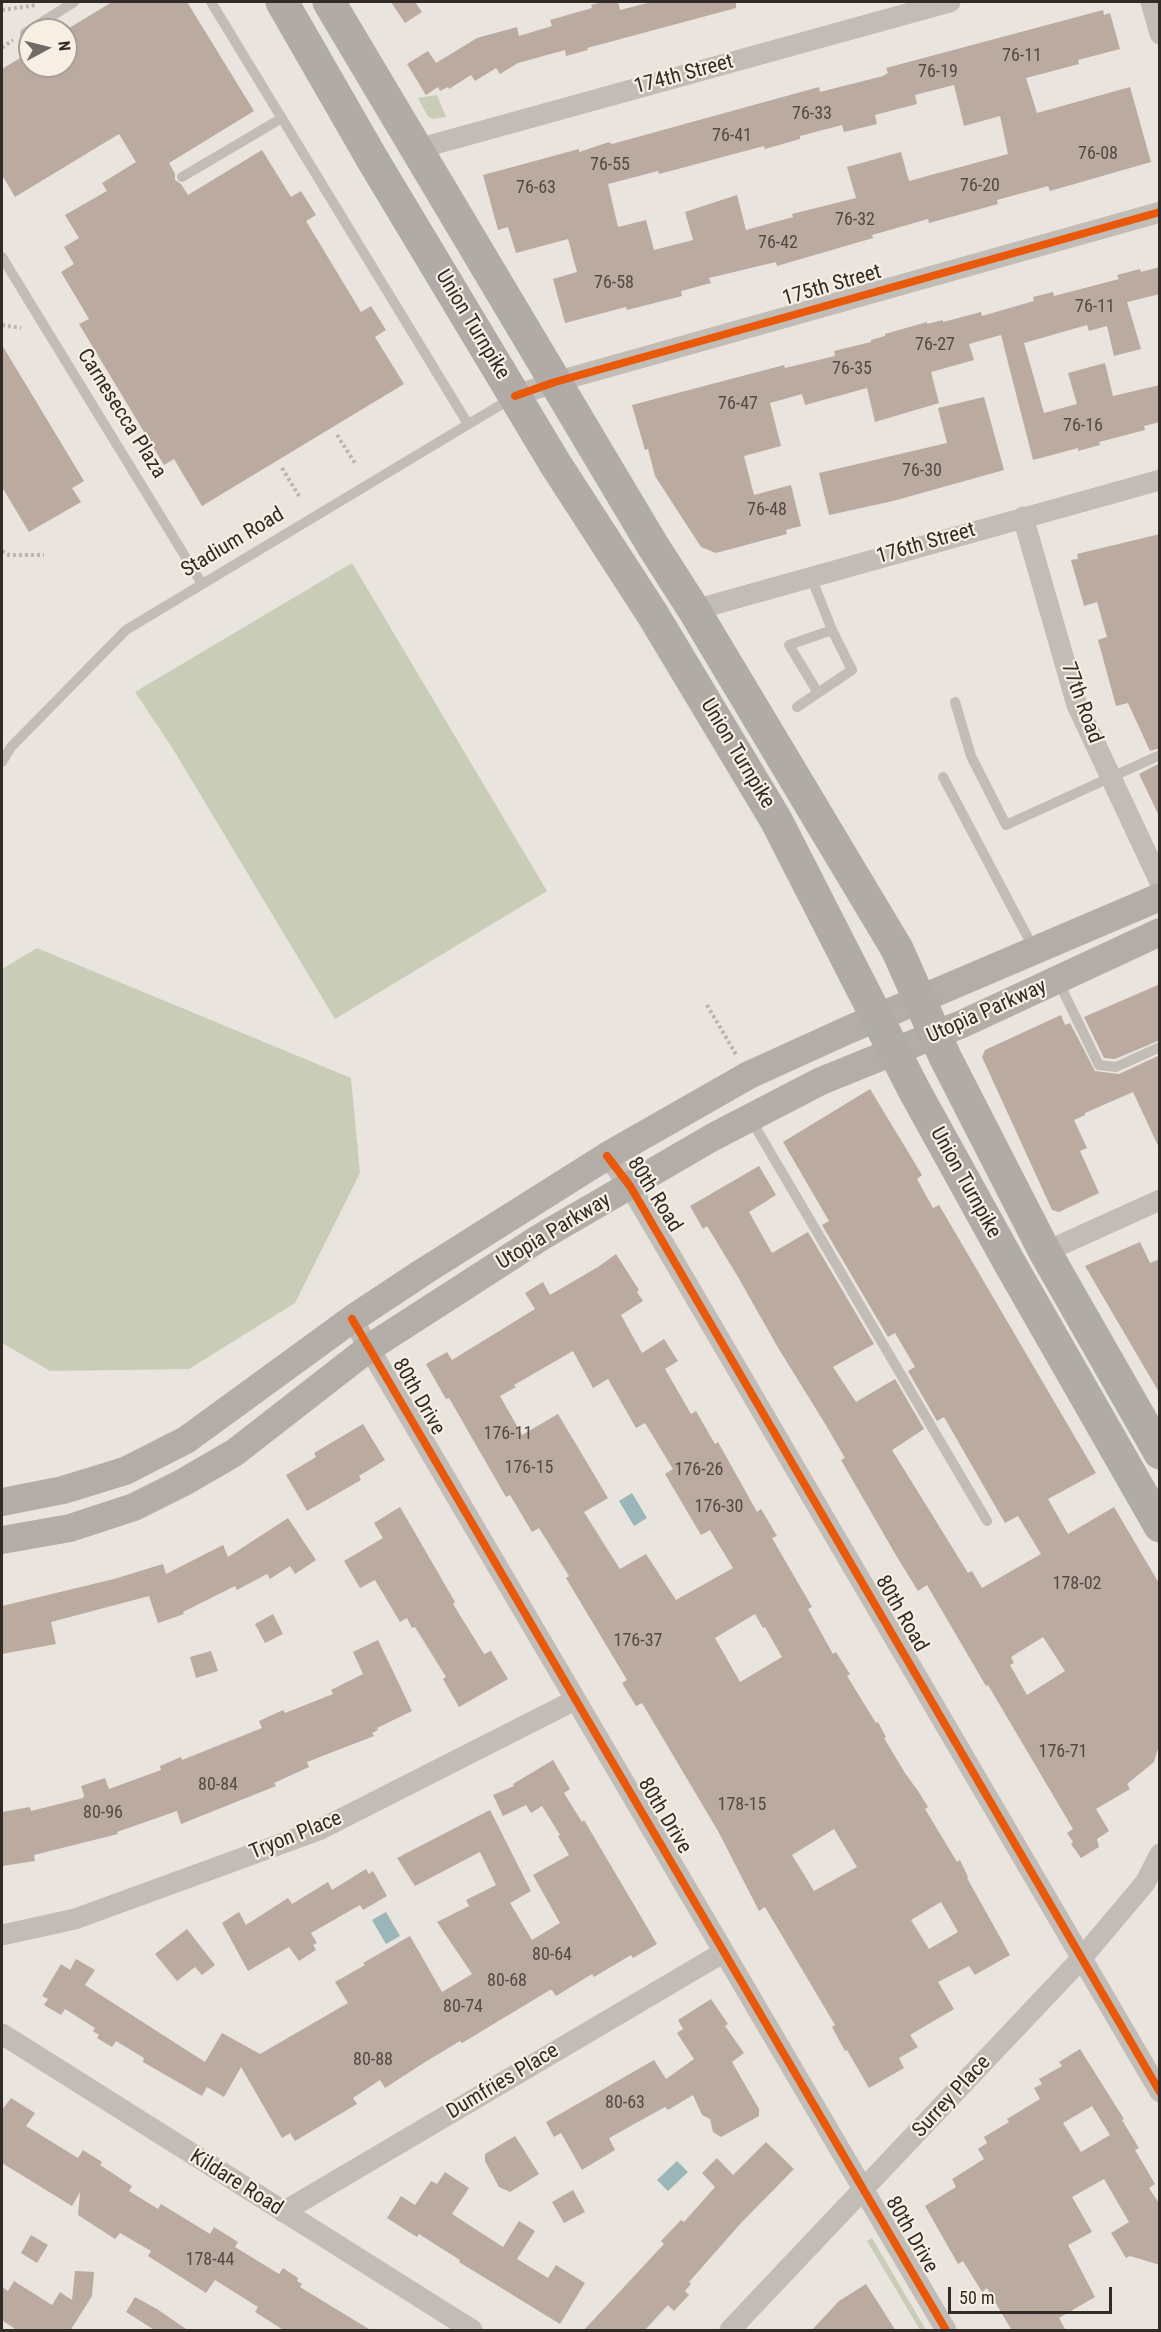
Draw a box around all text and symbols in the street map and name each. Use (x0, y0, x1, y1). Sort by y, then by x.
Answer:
north arrow (18, 18, 78, 78)
text: N (54, 40, 74, 52)
house number: 76-11 (1002, 45, 1042, 67)
street label: 174th Street (632, 50, 736, 100)
house number: 76-19 (918, 61, 958, 83)
house number: 76-33 (792, 103, 832, 125)
house number: 76-41 (712, 125, 752, 147)
house number: 76-08 (1078, 143, 1118, 165)
house number: 76-55 (590, 154, 630, 176)
house number: 76-20 (960, 175, 1000, 197)
house number: 76-63 (516, 177, 556, 199)
house number: 76-32 (835, 209, 875, 231)
house number: 76-42 (758, 232, 798, 254)
street label: 175th Street (780, 260, 884, 312)
street label: Union Turnpike (429, 266, 515, 384)
house number: 76-58 (594, 272, 634, 294)
house number: 76-11 (1075, 296, 1115, 318)
house number: 76-27 (915, 334, 955, 356)
street label: Carnesecca Plaza (71, 345, 171, 483)
house number: 76-35 (832, 358, 872, 380)
house number: 76-47 (718, 393, 758, 415)
house number: 76-16 (1063, 415, 1103, 437)
house number: 76-30 (902, 460, 942, 482)
house number: 76-48 (747, 499, 787, 521)
street label: Stadium Road (177, 502, 289, 584)
street label: 176th Street (874, 518, 978, 570)
street label: 77th Road (1055, 659, 1107, 747)
street label: Union Turnpike (694, 695, 780, 813)
street label: Utopia Parkway (923, 974, 1051, 1050)
street label: Union Turnpike (924, 1123, 1006, 1243)
street label: 80th Road (621, 1153, 687, 1237)
street label: Utopia Parkway (493, 1188, 615, 1276)
street label: 80th Drive (386, 1354, 450, 1440)
house number: 176-11 (484, 1423, 532, 1445)
house number: 176-15 (505, 1457, 553, 1479)
house number: 176-26 (675, 1459, 723, 1481)
house number: 176-30 (695, 1496, 743, 1518)
street label: 80th Road (869, 1571, 933, 1657)
house number: 178-02 (1053, 1573, 1101, 1595)
house number: 176-37 (614, 1630, 662, 1652)
house number: 176-71 (1039, 1741, 1087, 1763)
house number: 80-84 (198, 1774, 238, 1796)
street label: 80th Drive (632, 1774, 696, 1858)
house number: 178-15 (718, 1794, 766, 1816)
house number: 80-96 (83, 1802, 123, 1824)
street label: Tryon Place (246, 1806, 346, 1866)
house number: 80-64 (532, 1944, 572, 1966)
house number: 80-68 (487, 1970, 527, 1992)
house number: 80-74 (443, 1996, 483, 2018)
street label: Dumfries Place (442, 2039, 564, 2125)
house number: 80-88 (353, 2049, 393, 2071)
street label: Surrey Place (908, 2051, 996, 2143)
house number: 80-63 (605, 2092, 645, 2114)
street label: Kildare Road (185, 2145, 287, 2221)
street label: 80th Drive (879, 2192, 943, 2278)
house number: 178-44 (186, 2249, 234, 2271)
scale bar (951, 2275, 1114, 2313)
text: 50 m (959, 2287, 994, 2308)

